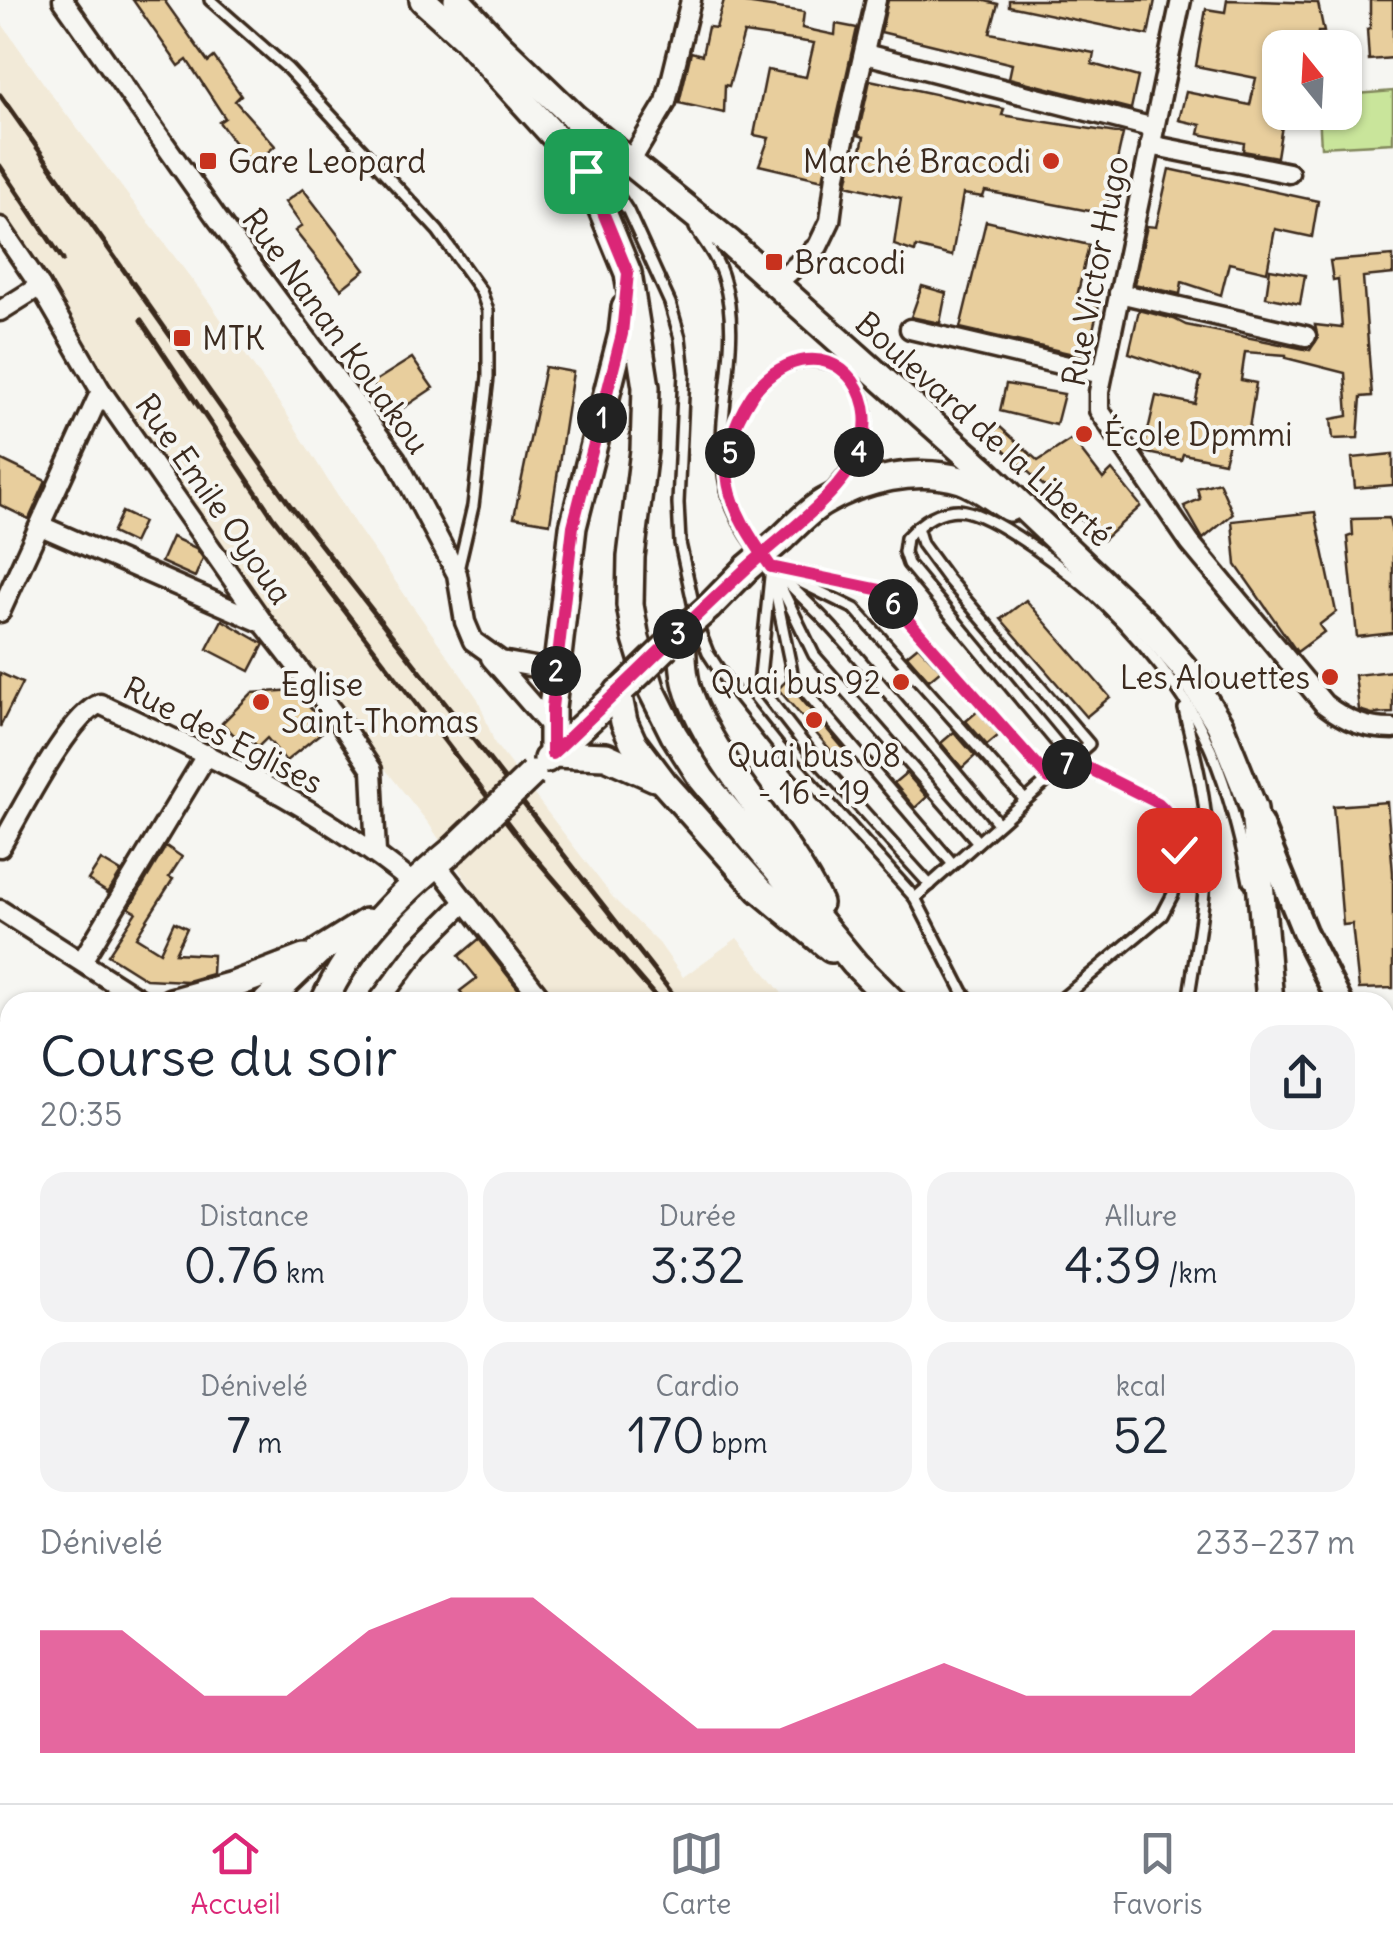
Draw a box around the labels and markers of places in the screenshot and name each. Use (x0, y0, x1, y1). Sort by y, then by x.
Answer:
pin (544, 129, 629, 214)
place label: Gare Leopard (228, 141, 426, 182)
place label: Marché Bracodi (803, 141, 1031, 182)
marker: Gare Leopard (197, 150, 219, 172)
marker: Marché Bracodi (1040, 150, 1062, 172)
place label: Bracodi (794, 242, 906, 283)
marker: Bracodi (763, 251, 785, 273)
place label: MTK (202, 318, 265, 359)
marker: MTK (171, 327, 193, 349)
pin: 1 (577, 393, 627, 443)
place label: École Dpmmi (1104, 414, 1292, 455)
marker: École Dpmmi (1073, 423, 1095, 445)
pin: 4 (834, 427, 884, 477)
pin: 5 (705, 428, 755, 478)
pin: 6 (868, 579, 918, 629)
pin: 3 (653, 609, 703, 659)
pin: 2 (531, 646, 581, 696)
place label: Les Alouettes (1120, 657, 1310, 698)
place label: Quai bus 92 (711, 662, 881, 703)
place label: Eglise Saint-Thomas (281, 664, 479, 742)
marker: Les Alouettes (1319, 666, 1341, 688)
marker: Quai bus 92 (890, 671, 912, 693)
marker: Eglise Saint-Thomas (250, 691, 272, 713)
marker: Quai bus 08 - 16 - 19 (803, 709, 825, 731)
place label: Quai bus 08 - 16 - 19 (727, 735, 901, 813)
pin: 7 (1042, 739, 1092, 789)
pin (1137, 808, 1222, 893)

